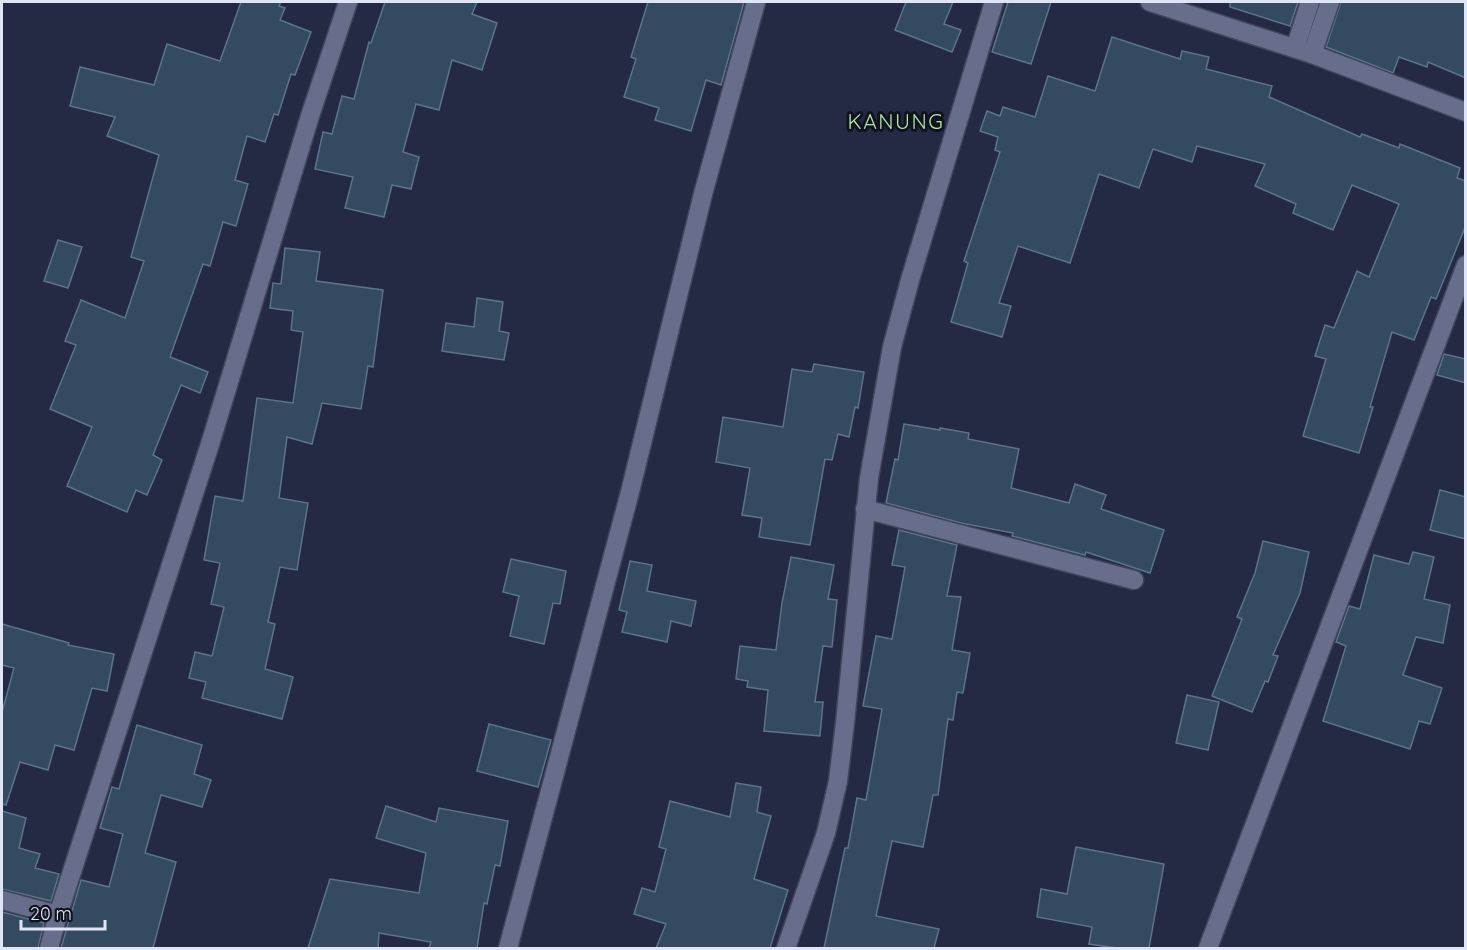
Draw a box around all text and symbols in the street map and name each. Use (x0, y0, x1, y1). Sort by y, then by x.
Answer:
district label: KANUNG (848, 108, 944, 134)
scale bar (21, 893, 105, 931)
text: 20 m (30, 902, 72, 925)

